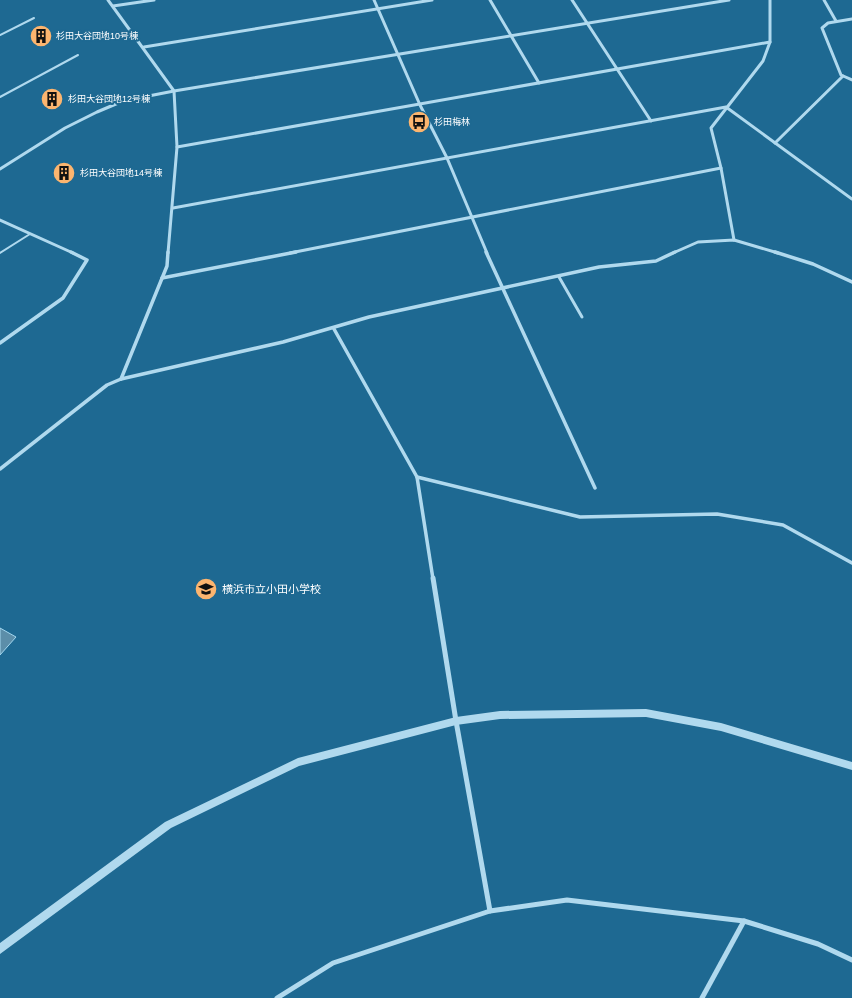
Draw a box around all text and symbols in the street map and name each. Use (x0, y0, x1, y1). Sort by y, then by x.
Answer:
building icon: 杉田大谷団地10号棟 (28, 23, 54, 49)
place label: 杉田大谷団地10号棟 (56, 30, 139, 41)
building icon: 杉田大谷団地12号棟 (39, 86, 65, 112)
place label: 杉田大谷団地12号棟 (68, 93, 151, 104)
bus stop icon: 杉田梅林 (406, 109, 432, 135)
place label: 杉田梅林 (434, 116, 470, 127)
building icon: 杉田大谷団地14号棟 (51, 160, 77, 186)
place label: 杉田大谷団地14号棟 (80, 167, 163, 178)
school or university icon: 横浜市立小田小学校 (193, 576, 219, 602)
place label: 横浜市立小田小学校 (222, 583, 321, 595)

